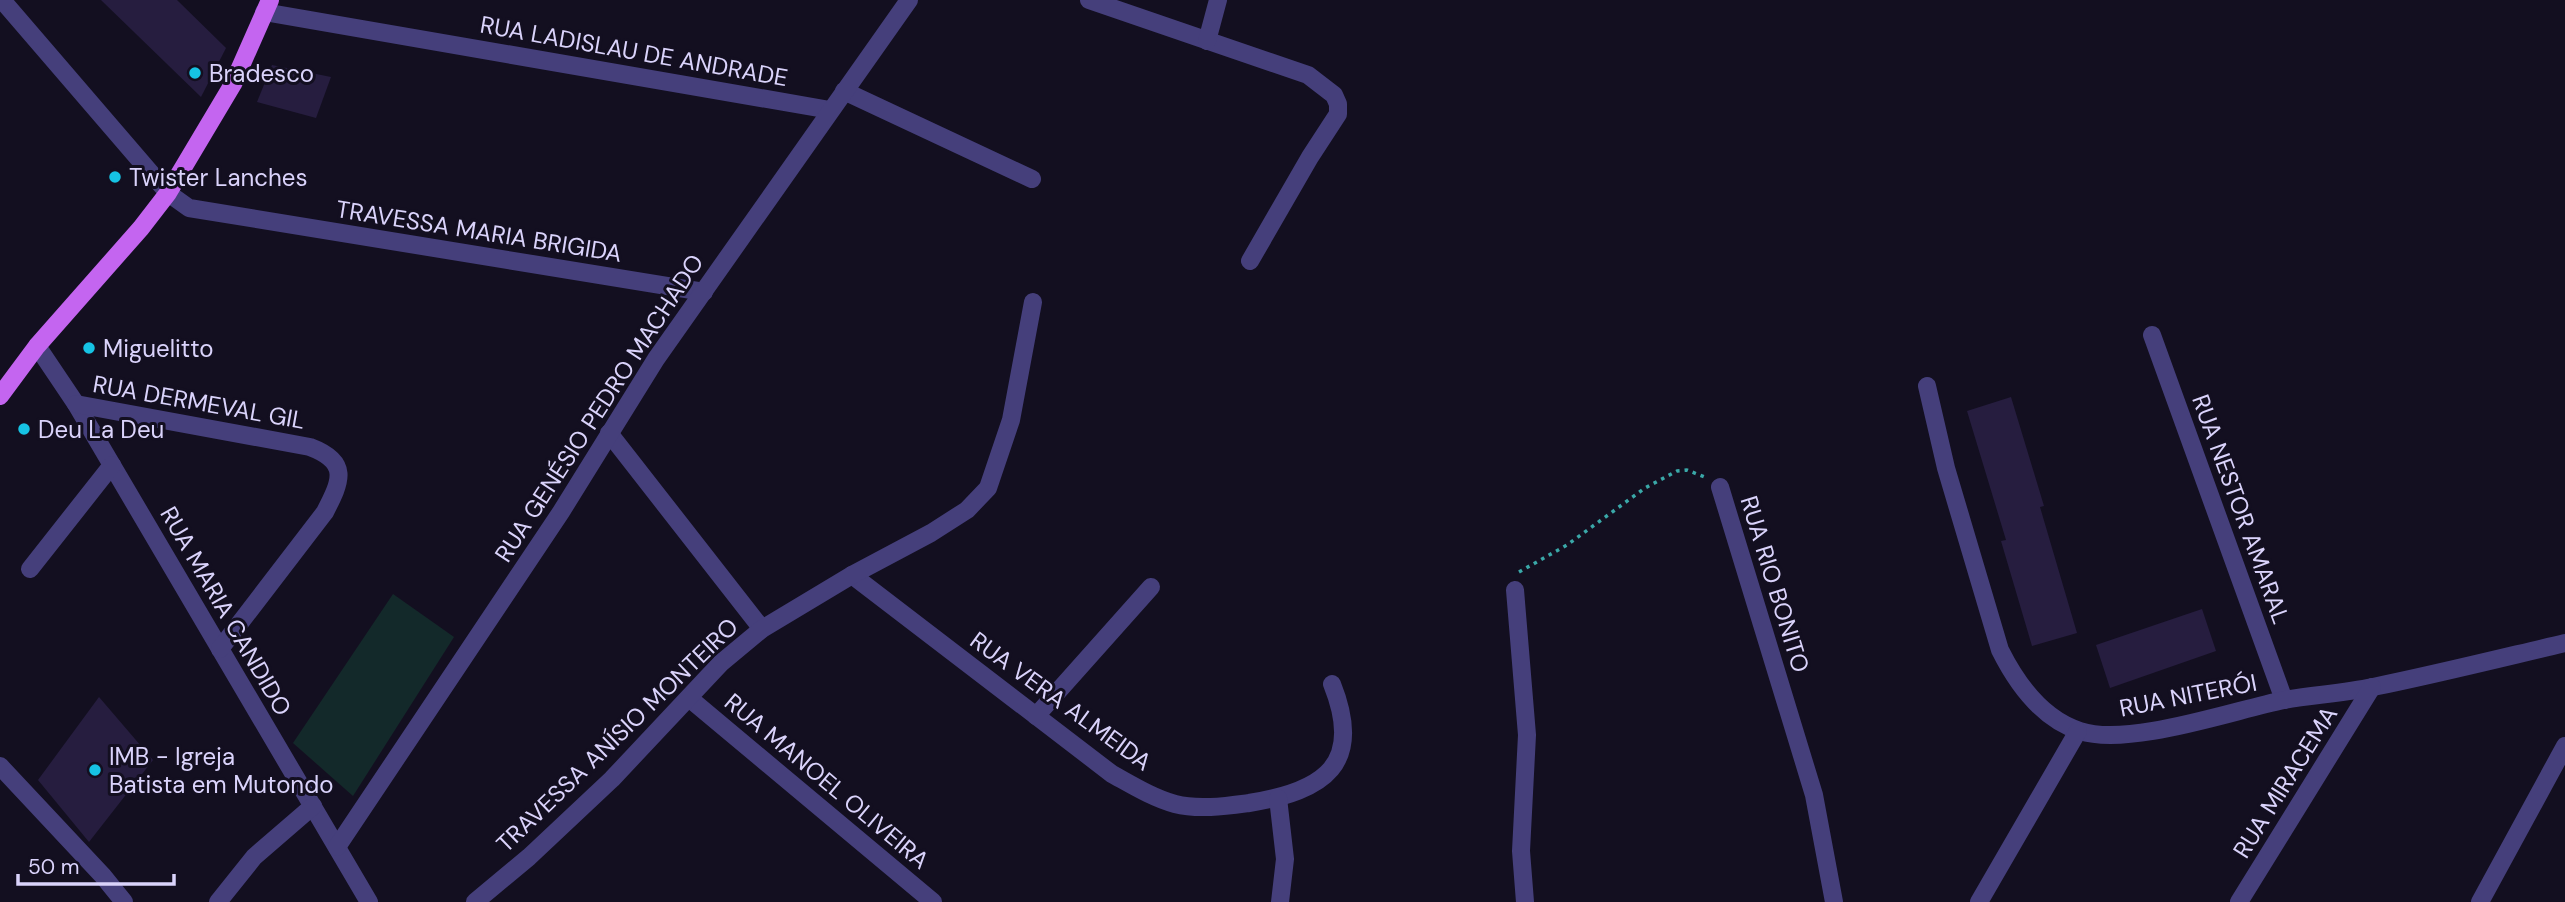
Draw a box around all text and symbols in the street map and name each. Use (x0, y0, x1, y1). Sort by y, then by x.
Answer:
street label: RUA LADISLAU DE ANDRADE (478, 9, 790, 93)
place label: Bradesco (209, 58, 314, 89)
marker: Bradesco (187, 65, 203, 81)
place label: Twister Lanches (129, 162, 307, 193)
marker: Twister Lanches (107, 169, 123, 185)
street label: TRAVESSA MARIA BRIGIDA (334, 193, 624, 269)
street label: RUA GENÉSIO PEDRO MACHADO (488, 248, 710, 568)
place label: Miguelitto (103, 333, 214, 364)
marker: Miguelitto (81, 340, 97, 356)
street label: RUA DERMEVAL GIL (91, 368, 307, 436)
street label: RUA NESTOR AMARAL (2185, 390, 2297, 628)
place label: Deu La Deu (38, 414, 164, 445)
marker: Deu La Deu (16, 421, 32, 437)
street label: RUA RIO BONITO (1733, 492, 1817, 676)
street label: RUA MARIA CANDIDO (153, 501, 299, 721)
street label: TRAVESSA ANÍSIO MONTEIRO (489, 611, 745, 859)
street label: RUA VERA ALMEIDA (964, 625, 1158, 777)
street label: RUA NITERÓI (2117, 666, 2259, 724)
street label: RUA MANOEL OLIVEIRA (718, 686, 936, 876)
street label: RUA MIRACEMA (2226, 700, 2344, 864)
place label: IMB - Igreja Batista em Mutondo (109, 741, 333, 800)
marker: IMB - Igreja Batista em Mutondo (87, 762, 103, 778)
scale bar (18, 842, 173, 886)
text: 50 m (28, 853, 79, 881)

